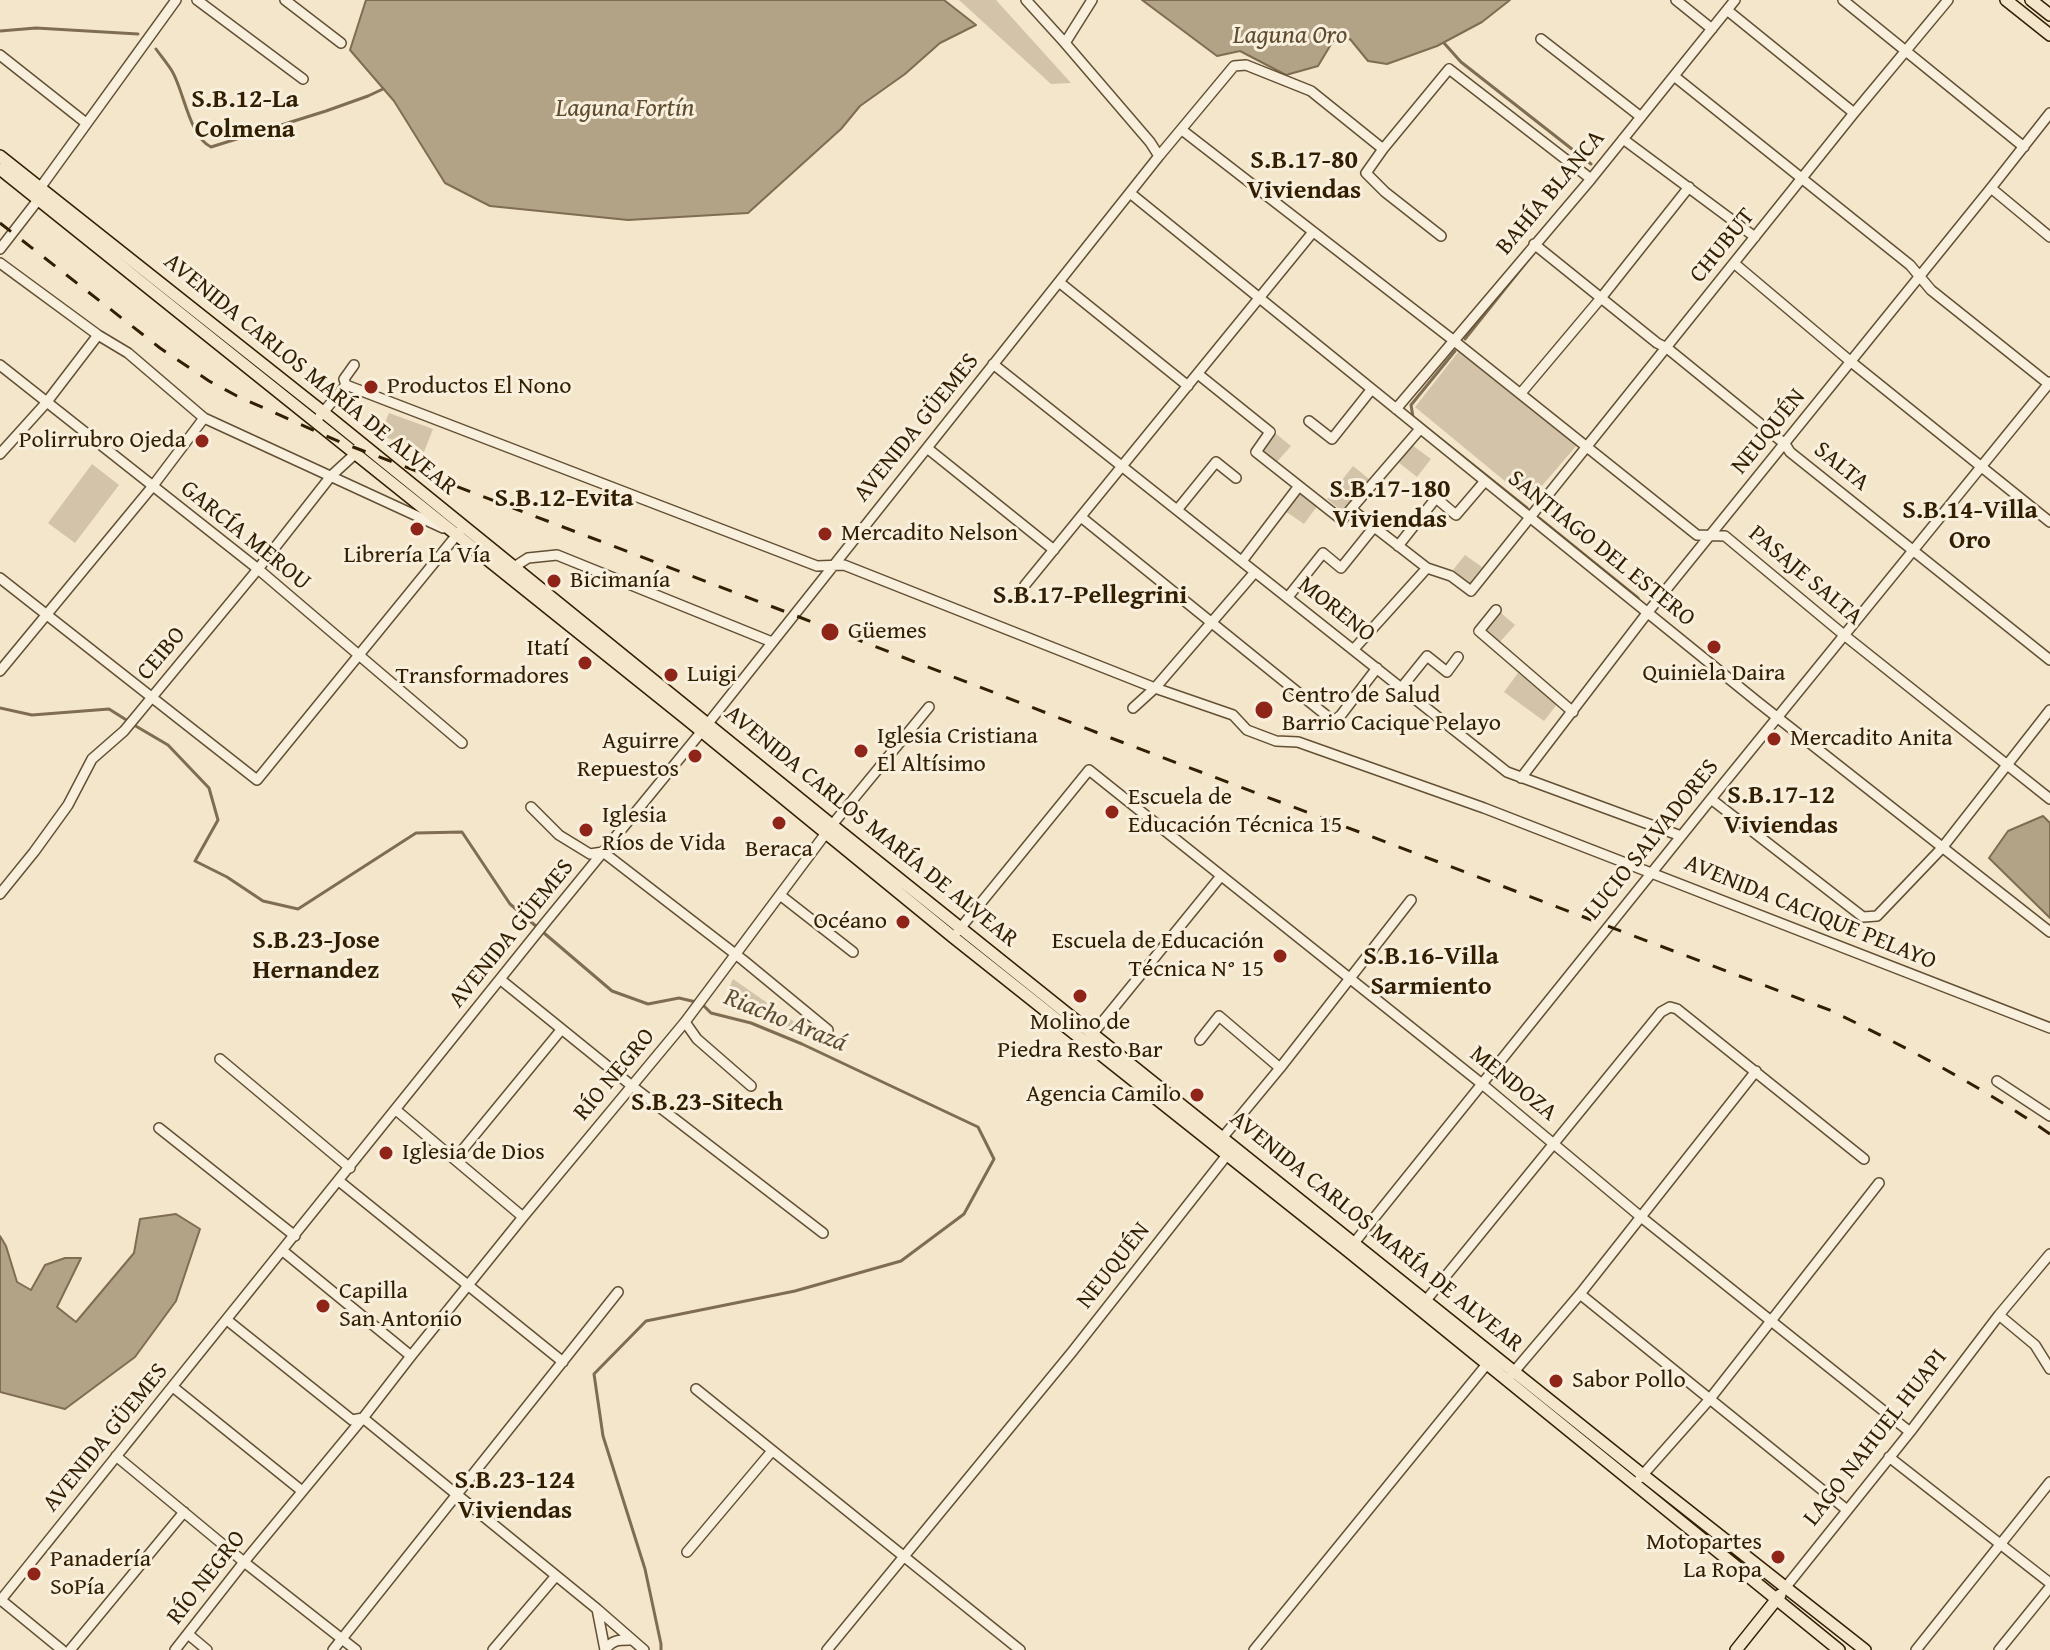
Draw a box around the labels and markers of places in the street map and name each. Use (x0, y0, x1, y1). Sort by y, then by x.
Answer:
place label: Productos El Nono (387, 373, 571, 401)
marker: Productos El Nono (362, 378, 380, 396)
place label: Polirrubro Ojeda (19, 427, 186, 455)
marker: Polirrubro Ojeda (193, 432, 211, 450)
marker: Librería La Vía (408, 520, 426, 538)
place label: Mercadito Nelson (841, 520, 1018, 548)
marker: Mercadito Nelson (816, 525, 834, 543)
place label: Librería La Vía (343, 542, 491, 570)
place label: Bicimanía (570, 567, 670, 595)
marker: Bicimanía (545, 572, 563, 590)
place label: Güemes (848, 618, 927, 646)
marker: Güemes (819, 621, 841, 643)
place label: Itatí Transformadores (395, 635, 569, 691)
marker: Quiniela Daira (1705, 638, 1723, 656)
marker: Itatí Transformadores (576, 654, 594, 672)
place label: Quiniela Daira (1643, 660, 1785, 688)
place label: Luigi (687, 661, 737, 689)
marker: Luigi (662, 666, 680, 684)
place label: Centro de Salud Barrio Cacique Pelayo (1282, 682, 1501, 738)
marker: Centro de Salud Barrio Cacique Pelayo (1253, 699, 1275, 721)
place label: Iglesia Cristiana El Altísimo (877, 723, 1038, 779)
place label: Mercadito Anita (1790, 725, 1953, 753)
place label: Aguirre Repuestos (577, 728, 679, 784)
marker: Mercadito Anita (1765, 730, 1783, 748)
marker: Iglesia Cristiana El Altísimo (852, 742, 870, 760)
marker: Aguirre Repuestos (686, 747, 704, 765)
place label: Escuela de Educación Técnica 15 (1128, 784, 1342, 840)
place label: Iglesia Ríos de Vida (602, 802, 726, 858)
marker: Escuela de Educación Técnica 15 (1103, 803, 1121, 821)
marker: Beraca (770, 814, 788, 832)
marker: Iglesia Ríos de Vida (577, 821, 595, 839)
place label: Beraca (745, 836, 813, 864)
place label: Océano (813, 908, 887, 936)
marker: Océano (894, 913, 912, 931)
place label: Escuela de Educación Técnica N° 15 (1052, 928, 1264, 984)
marker: Escuela de Educación Técnica N° 15 (1271, 947, 1289, 965)
marker: Molino de Piedra Resto Bar (1071, 987, 1089, 1005)
place label: Molino de Piedra Resto Bar (997, 1009, 1163, 1065)
place label: Agencia Camilo (1026, 1081, 1181, 1109)
marker: Agencia Camilo (1188, 1086, 1206, 1104)
place label: Iglesia de Dios (402, 1139, 545, 1167)
marker: Iglesia de Dios (377, 1144, 395, 1162)
place label: Capilla San Antonio (339, 1278, 462, 1334)
marker: Capilla San Antonio (314, 1297, 332, 1315)
place label: Sabor Pollo (1572, 1367, 1686, 1395)
marker: Sabor Pollo (1547, 1372, 1565, 1390)
place label: Motopartes La Ropa (1646, 1529, 1762, 1585)
place label: Panadería SoPía (50, 1546, 151, 1602)
marker: Motopartes La Ropa (1769, 1548, 1787, 1566)
marker: Panadería SoPía (25, 1565, 43, 1583)

